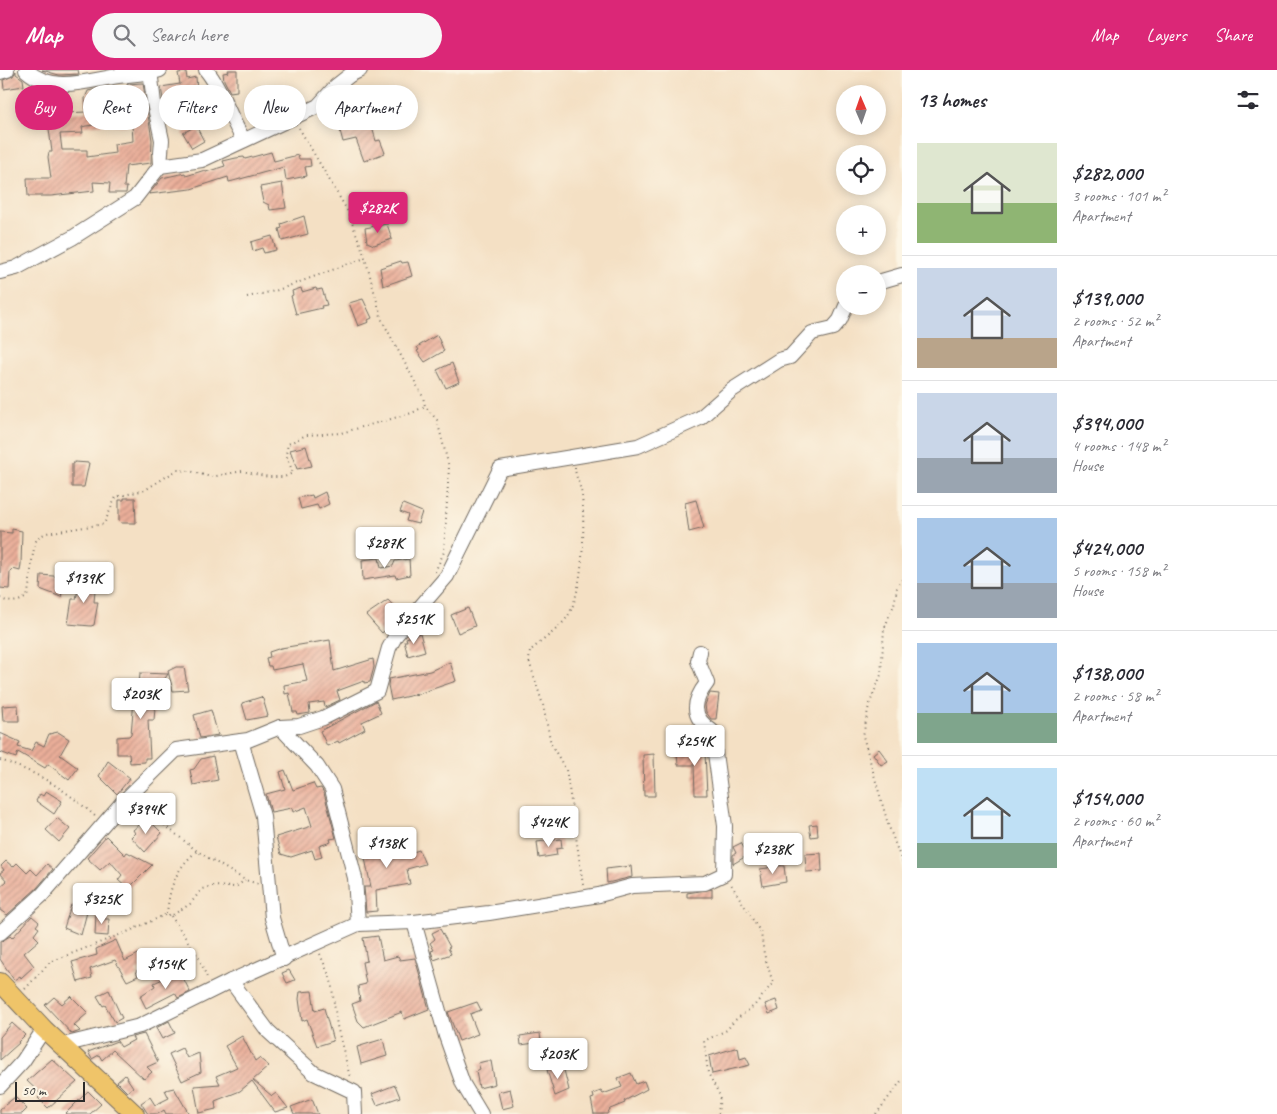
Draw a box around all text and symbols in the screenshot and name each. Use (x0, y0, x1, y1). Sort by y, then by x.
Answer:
search box (92, 13, 442, 58)
text: Map (25, 20, 62, 50)
icon: search (110, 21, 138, 49)
text: Search here (150, 23, 228, 47)
text: Map (1091, 24, 1119, 46)
text: Layers (1147, 24, 1186, 46)
text: Share (1214, 24, 1252, 46)
chip: Buy (15, 85, 73, 130)
chip: Rent (83, 85, 149, 130)
chip: Filters (159, 85, 234, 130)
chip: New (244, 85, 306, 130)
chip: Apartment (316, 85, 418, 130)
north arrow (836, 85, 886, 135)
map controls (836, 85, 886, 315)
icon: filters (1234, 86, 1262, 114)
text: 13 homes (917, 87, 986, 113)
button: locate (836, 145, 886, 195)
text: $282,000 (1072, 160, 1142, 186)
icon: home (957, 163, 1017, 223)
text: 3 rooms · 101 m² (1072, 186, 1166, 206)
pin: $282K (343, 191, 413, 234)
text: $282K (360, 198, 396, 218)
button: + (836, 205, 886, 255)
text: Apartment (1072, 206, 1131, 226)
button: − (836, 265, 886, 315)
text: $139,000 (1072, 285, 1142, 311)
icon: home (957, 288, 1017, 348)
text: 2 rooms · 52 m² (1072, 311, 1158, 331)
text: Apartment (1072, 331, 1131, 351)
text: $394,000 (1072, 410, 1142, 436)
icon: home (957, 413, 1017, 473)
text: 4 rooms · 148 m² (1072, 436, 1166, 456)
text: House (1072, 456, 1103, 476)
pin: $287K (350, 526, 420, 569)
text: $287K (367, 533, 403, 553)
text: $424,000 (1072, 535, 1142, 561)
icon: home (957, 538, 1017, 598)
text: 5 rooms · 158 m² (1072, 561, 1166, 581)
pin: $139K (49, 562, 119, 604)
text: $139K (66, 568, 102, 588)
text: House (1072, 581, 1103, 601)
pin: $251K (379, 602, 449, 645)
text: $251K (396, 609, 432, 629)
text: $138,000 (1072, 660, 1142, 686)
icon: home (957, 663, 1017, 723)
pin: $203K (106, 678, 176, 720)
text: $203K (123, 684, 159, 704)
text: 2 rooms · 58 m² (1072, 686, 1158, 706)
text: Apartment (1072, 706, 1131, 726)
pin: $254K (660, 724, 730, 767)
text: $254K (677, 731, 713, 751)
text: $154,000 (1072, 785, 1142, 811)
icon: home (957, 788, 1017, 848)
pin: $394K (111, 792, 181, 835)
text: $394K (128, 799, 164, 819)
pin: $424K (514, 806, 584, 848)
text: 2 rooms · 60 m² (1072, 811, 1158, 831)
text: $424K (531, 812, 567, 832)
pin: $138K (352, 826, 422, 869)
text: Apartment (1072, 831, 1131, 851)
pin: $238K (738, 832, 808, 875)
text: $138K (369, 833, 405, 853)
text: $238K (755, 839, 791, 859)
pin: $325K (67, 882, 137, 925)
text: $325K (84, 889, 120, 909)
pin: $154K (131, 948, 201, 990)
text: $154K (148, 954, 184, 974)
pin: $203K (523, 1038, 593, 1080)
text: $203K (540, 1044, 576, 1064)
scale bar (15, 1079, 85, 1102)
text: 50 m (22, 1082, 46, 1099)

